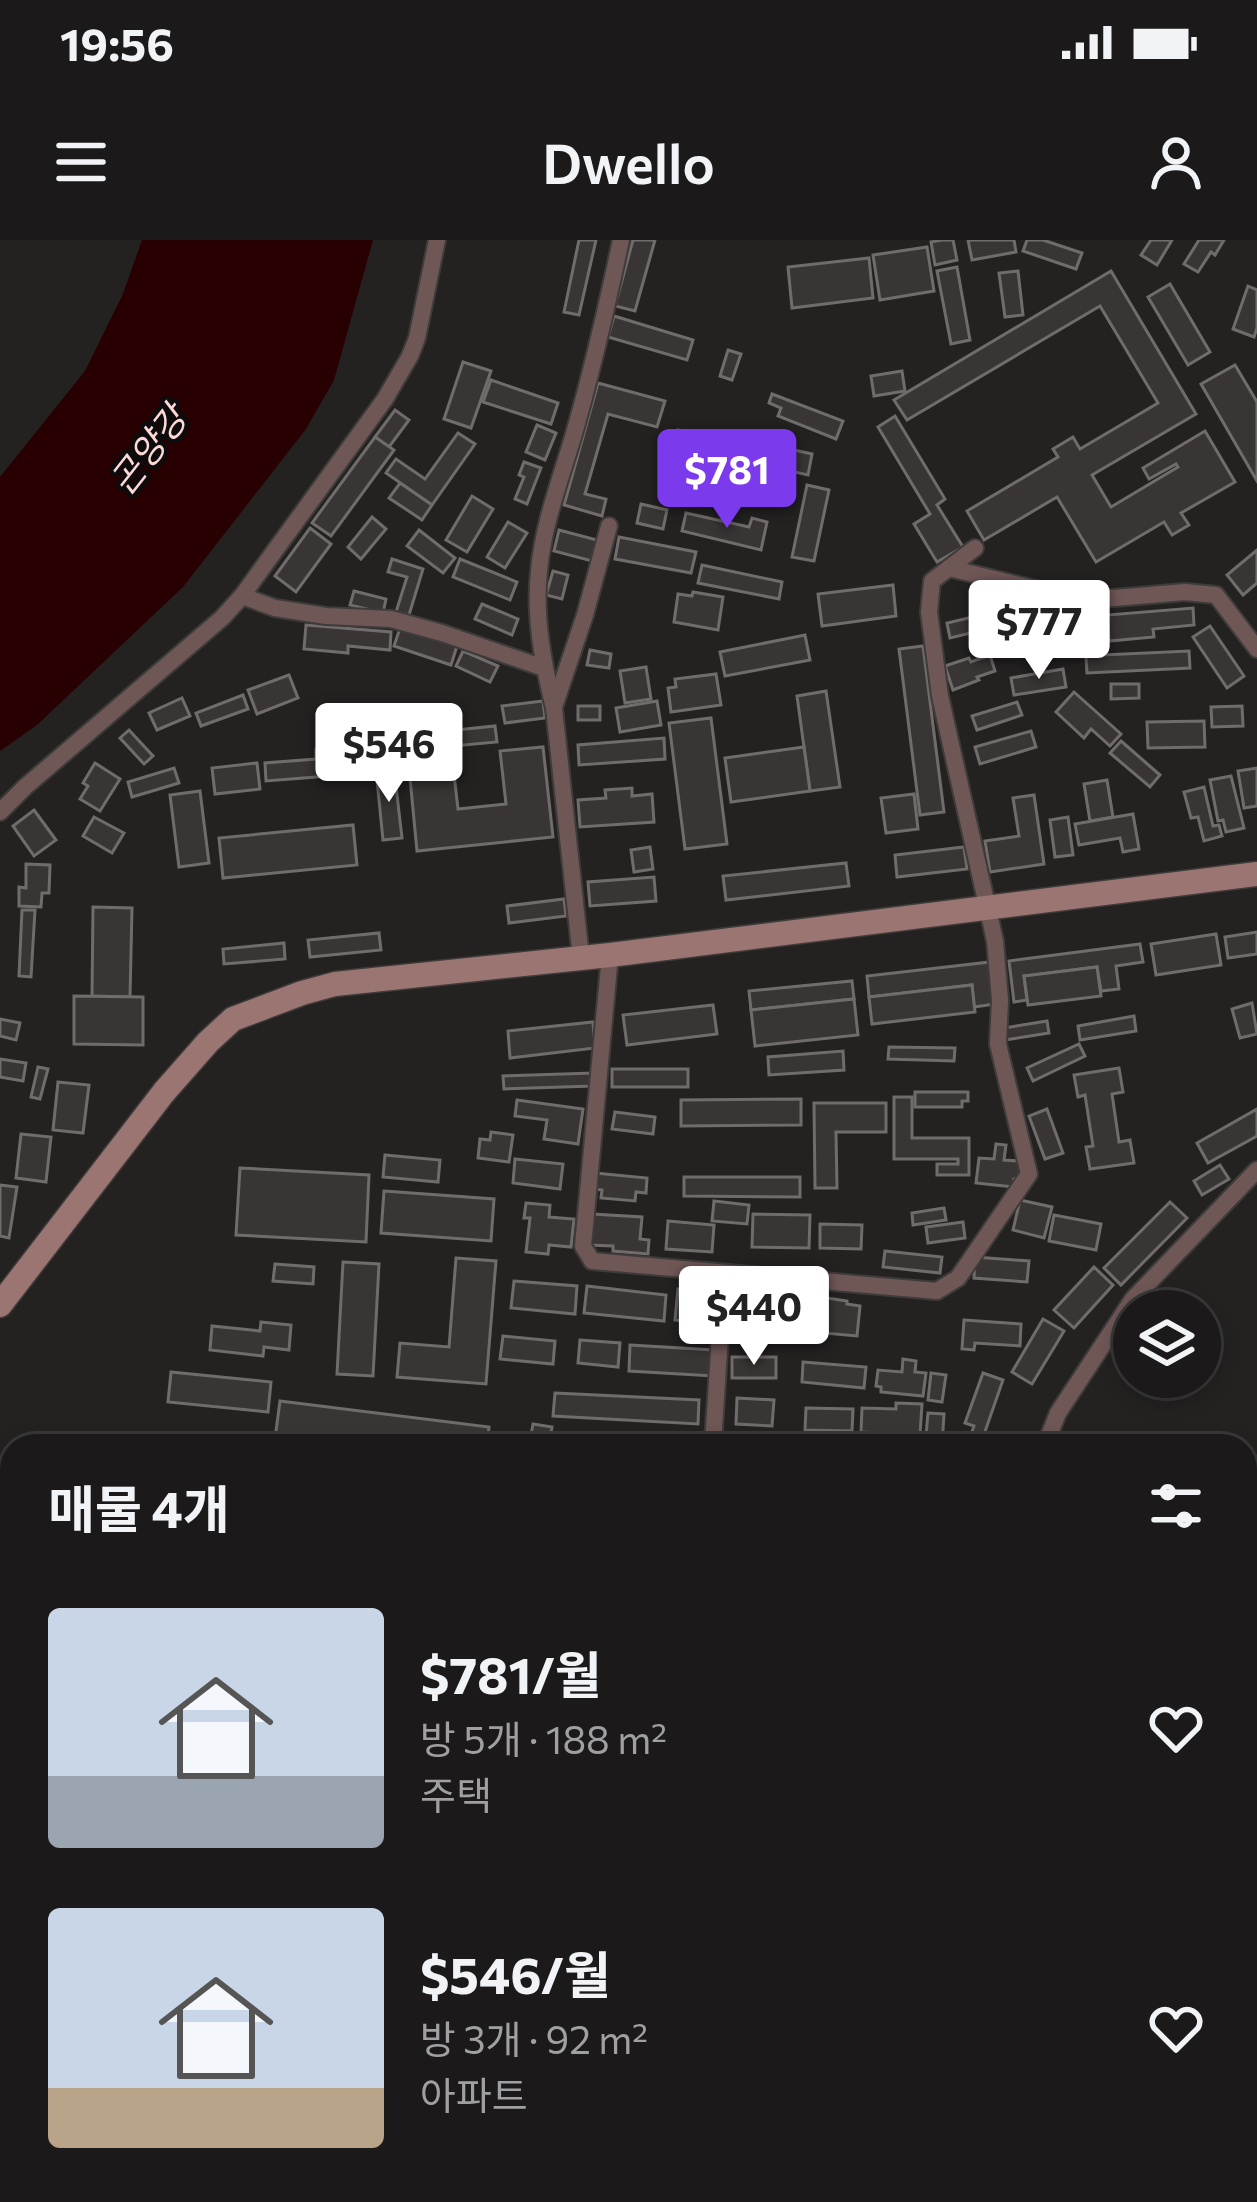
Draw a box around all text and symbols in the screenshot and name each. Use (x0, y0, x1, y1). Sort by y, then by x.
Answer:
text: 19:56 (60, 15, 174, 70)
icon: menu (48, 129, 114, 195)
text: Dwello (542, 129, 715, 195)
icon: person (1143, 129, 1209, 195)
water label: 곤양강 (98, 392, 197, 501)
pin: $781 (656, 429, 798, 531)
text: $781 (684, 444, 770, 492)
pin: $777 (968, 580, 1110, 682)
text: $777 (996, 595, 1082, 643)
pin: $546 (318, 703, 460, 805)
text: $546 (342, 718, 436, 766)
pin: $440 (683, 1266, 825, 1368)
text: $440 (706, 1281, 802, 1329)
map controls (1113, 1290, 1221, 1398)
button: layers (1113, 1290, 1221, 1398)
icon: filters (1143, 1473, 1209, 1539)
text: 매물 4개 (48, 1476, 230, 1539)
text: $781/월 (420, 1642, 602, 1705)
icon: home (144, 1656, 288, 1800)
icon: heart (1143, 1695, 1209, 1761)
text: 방 5개 · 188 m² (420, 1714, 667, 1762)
text: 주택 (420, 1770, 492, 1818)
text: $546/월 (420, 1942, 611, 2005)
icon: home (144, 1956, 288, 2100)
icon: heart (1143, 1995, 1209, 2061)
text: 방 3개 · 92 m² (420, 2014, 648, 2062)
text: 아파트 (420, 2070, 528, 2118)

